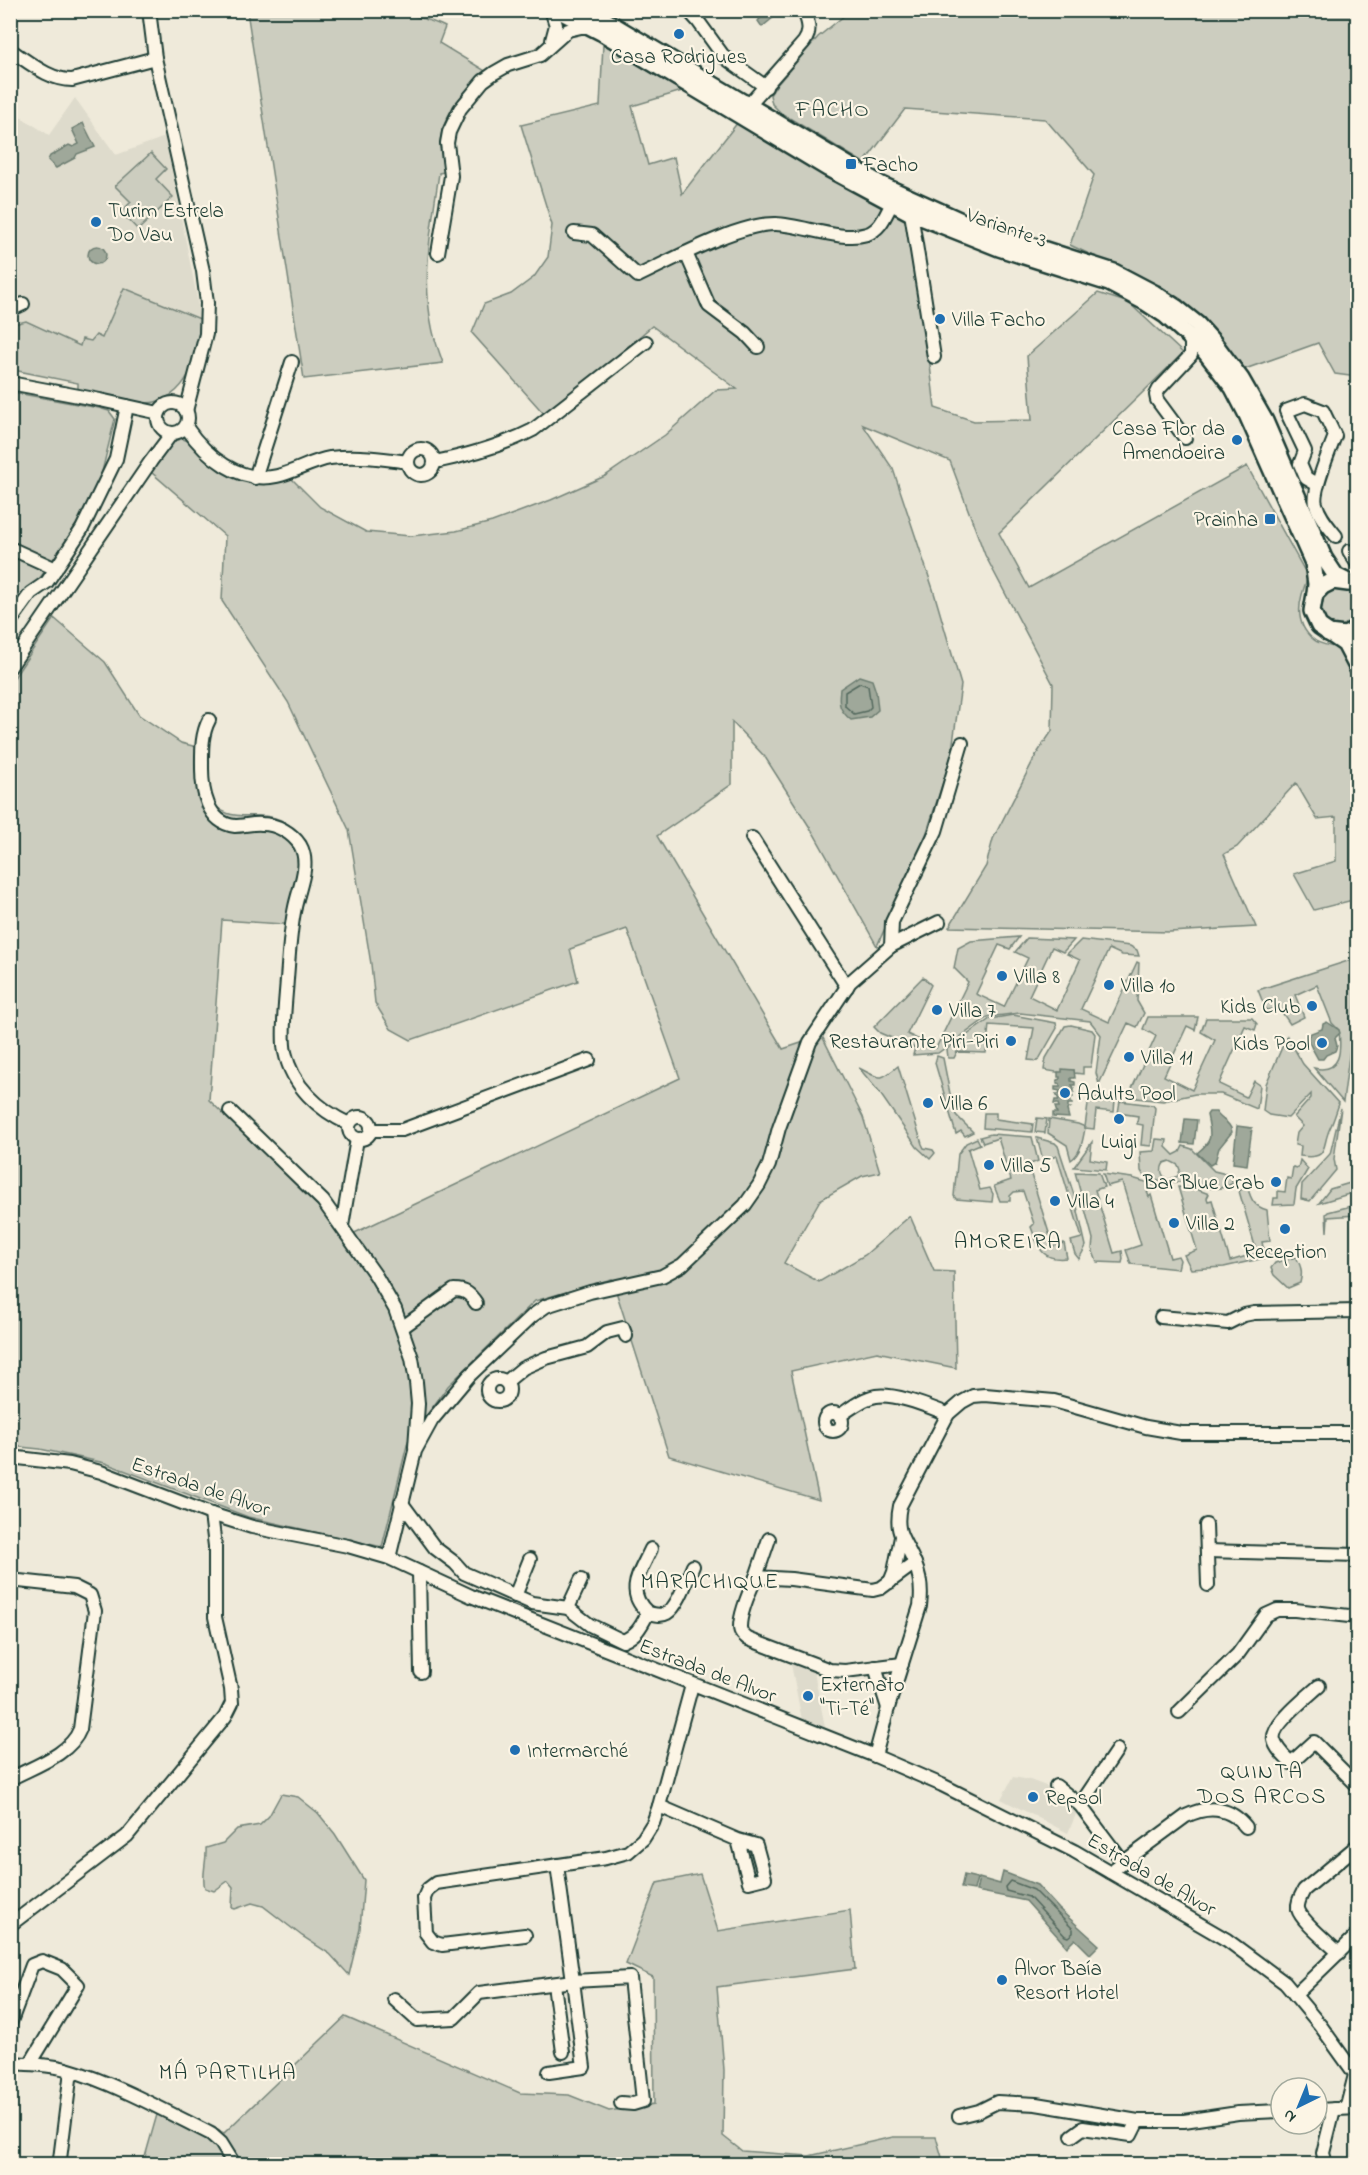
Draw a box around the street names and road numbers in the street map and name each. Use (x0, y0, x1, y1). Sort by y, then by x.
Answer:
street label: Variante 3 (961, 201, 1051, 257)
street label: Estrada de Alvor (127, 1450, 274, 1526)
street label: Estrada de Alvor (634, 1632, 781, 1712)
street label: Estrada de Alvor (1081, 1826, 1222, 1925)

